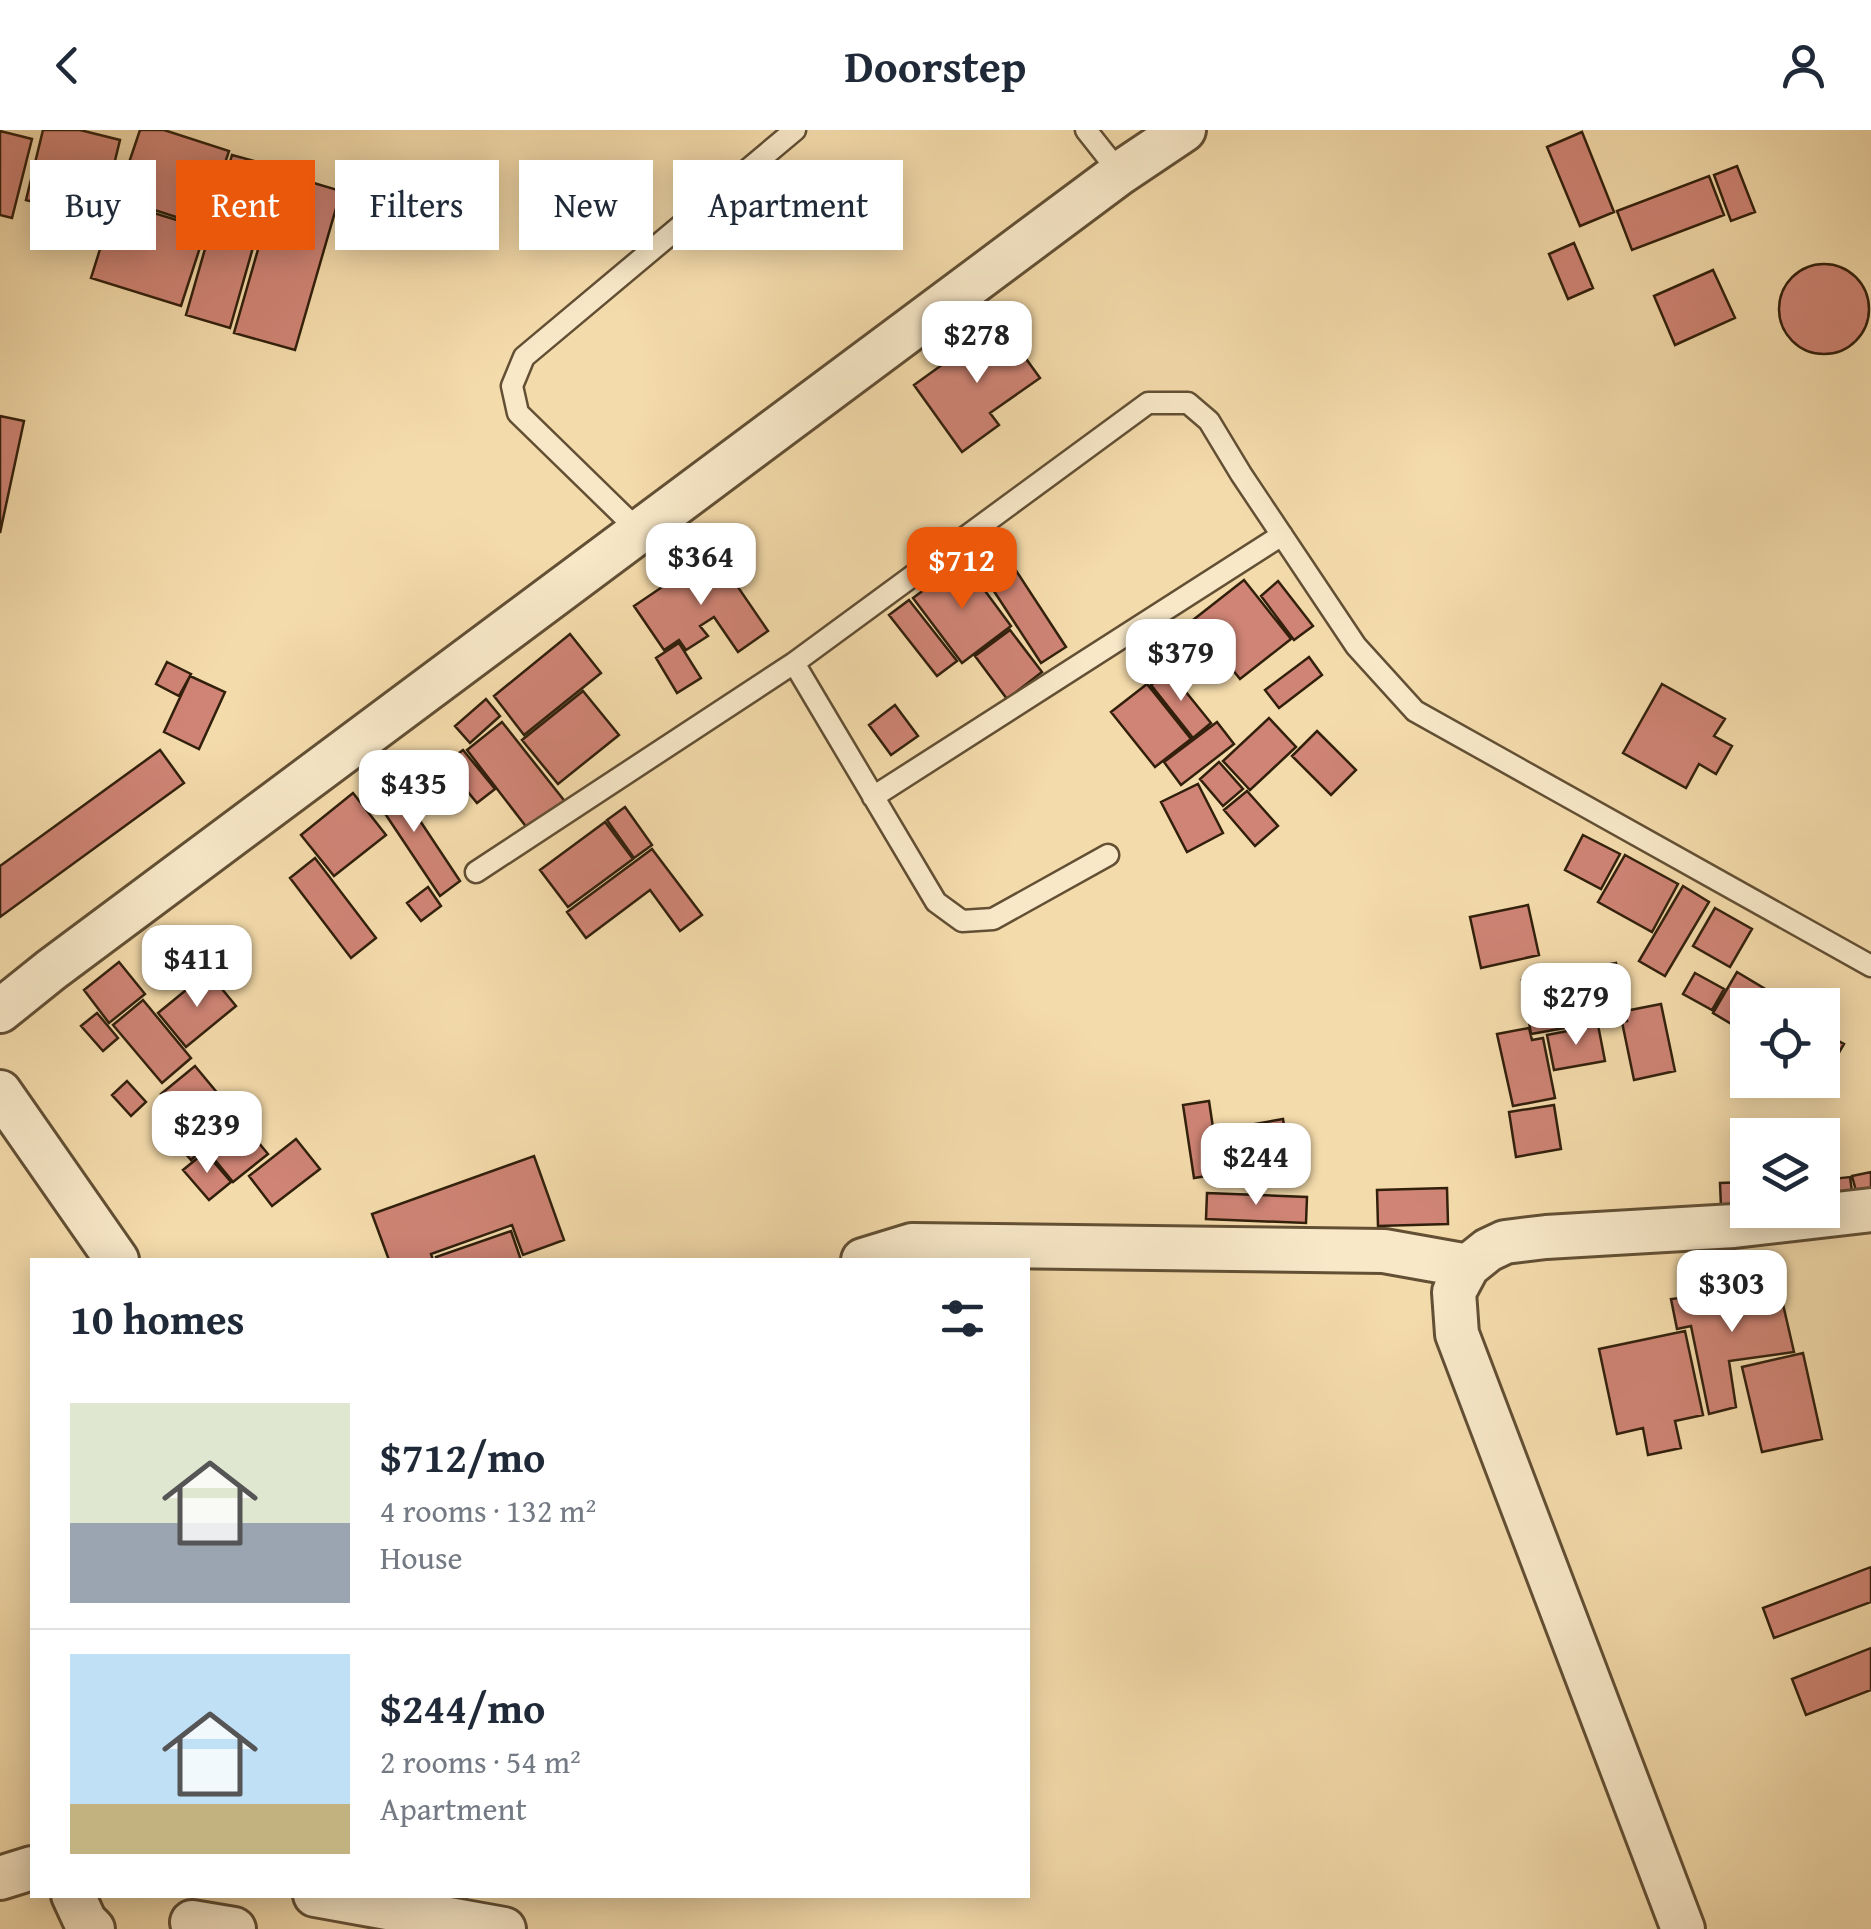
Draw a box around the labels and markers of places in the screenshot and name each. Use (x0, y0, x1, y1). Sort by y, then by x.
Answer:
pin: $278 (918, 301, 1036, 386)
pin: $364 (642, 523, 760, 608)
pin: $712 (903, 527, 1021, 612)
pin: $379 (1122, 619, 1240, 704)
pin: $435 (355, 750, 473, 835)
pin: $411 (138, 925, 256, 1010)
pin: $279 (1517, 963, 1635, 1048)
pin: $239 (148, 1091, 266, 1176)
pin: $244 (1197, 1123, 1315, 1208)
pin: $303 (1673, 1250, 1791, 1335)

